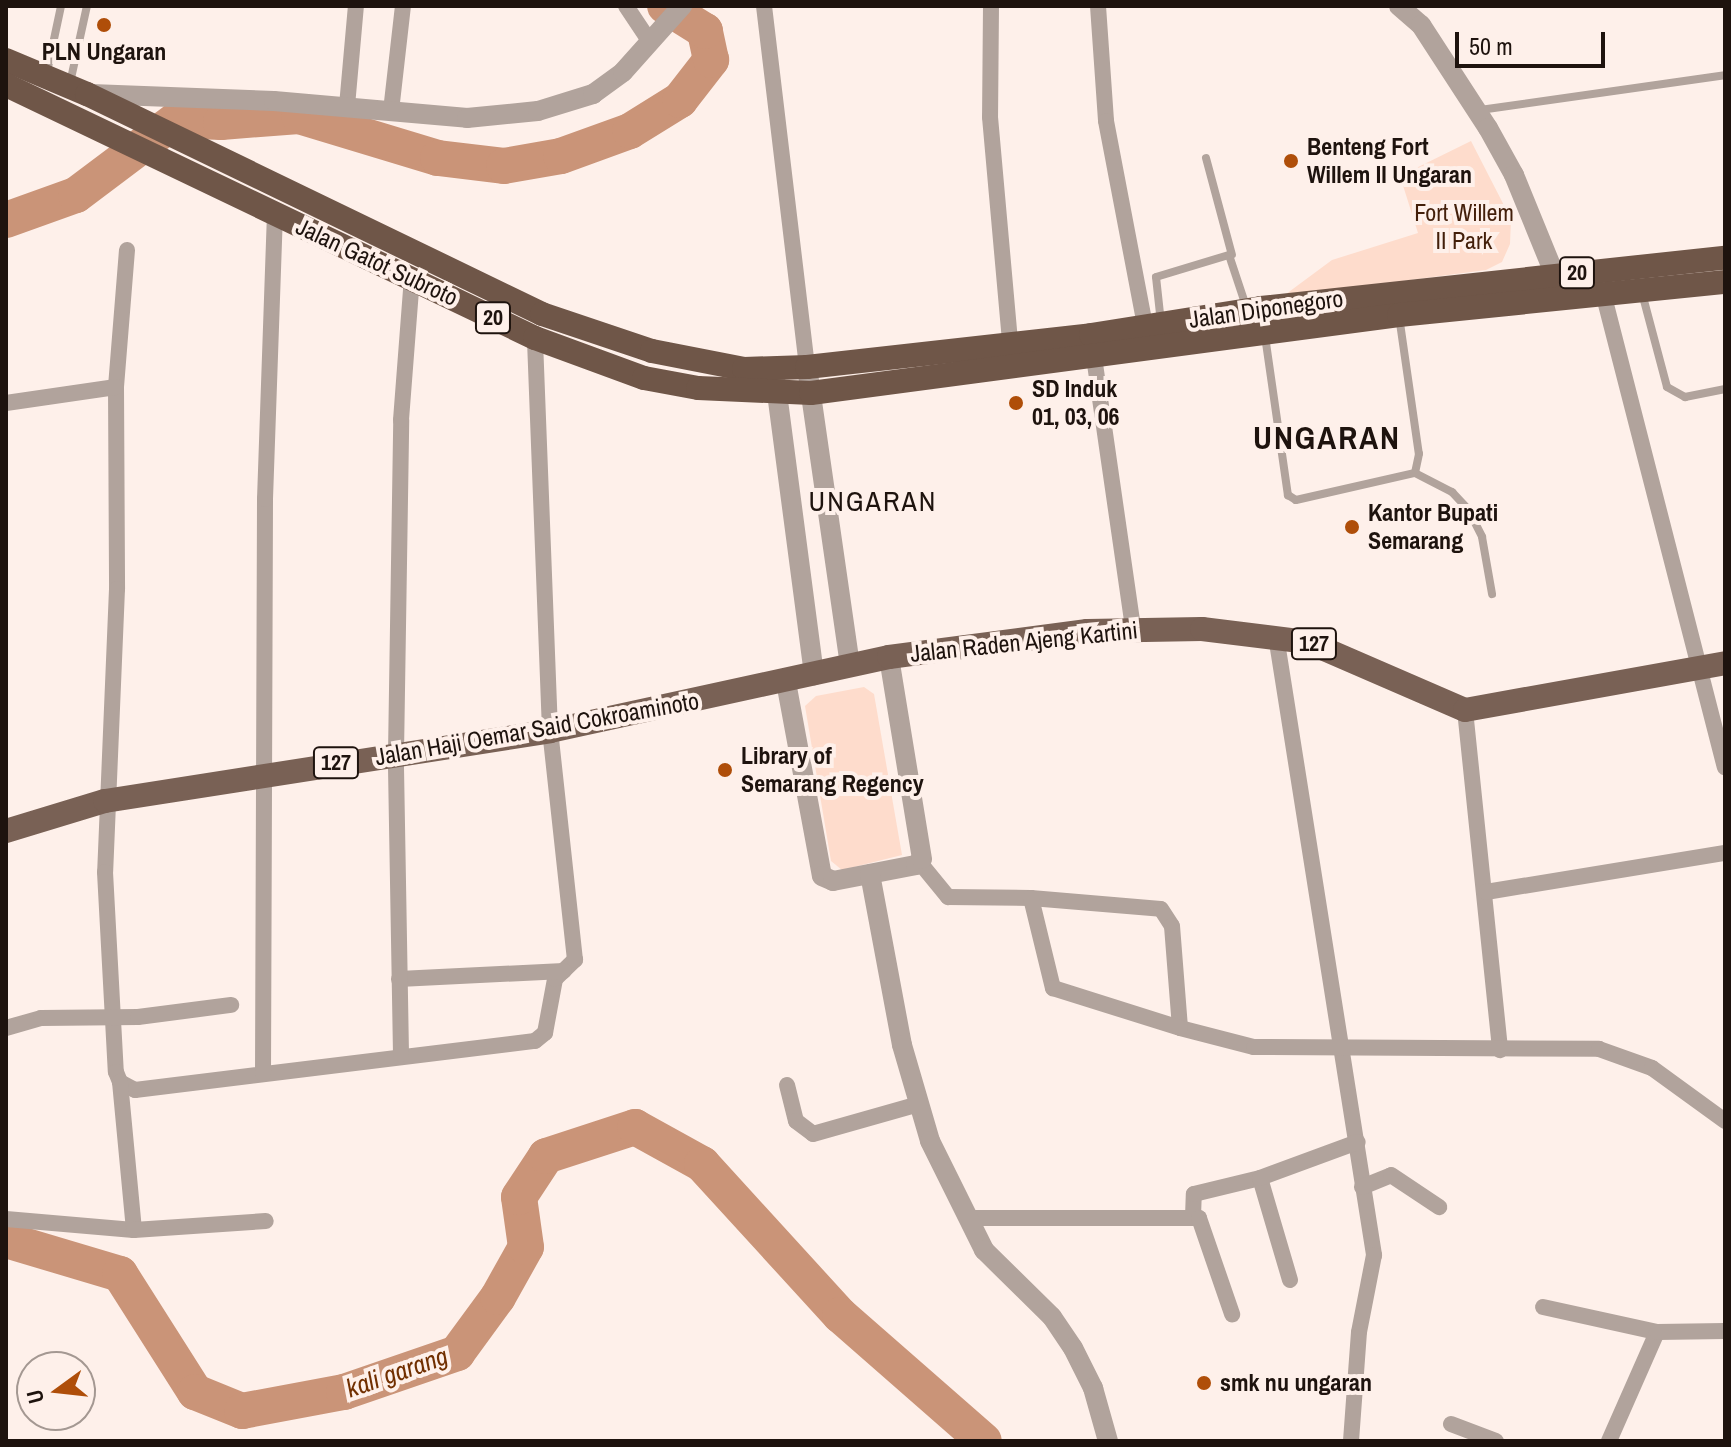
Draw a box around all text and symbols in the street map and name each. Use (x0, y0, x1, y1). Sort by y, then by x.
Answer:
marker: PLN Ungaran (95, 16, 113, 34)
scale bar (1459, 16, 1609, 66)
text: 50 m (1469, 30, 1513, 62)
place label: PLN Ungaran (42, 38, 166, 66)
place label: Benteng Fort Willem II Ungaran (1307, 133, 1472, 189)
marker: Benteng Fort Willem II Ungaran (1282, 152, 1300, 170)
park label: Fort Willem II Park (1414, 199, 1514, 255)
street label: Jalan Gatot Subroto (292, 212, 462, 312)
road number: 20 (1557, 255, 1597, 291)
street label: Jalan Diponegoro (1187, 284, 1345, 334)
road number: 20 (473, 300, 513, 336)
place label: SD Induk 01, 03, 06 (1032, 375, 1120, 431)
marker: SD Induk 01, 03, 06 (1007, 394, 1025, 412)
district label: UNGARAN (1253, 419, 1401, 457)
district label: UNGARAN (809, 484, 937, 518)
place label: Kantor Bupati Semarang (1368, 499, 1498, 555)
marker: Kantor Bupati Semarang (1343, 518, 1361, 536)
street label: Jalan Raden Ajeng Kartini (908, 616, 1140, 668)
road number: 127 (1290, 626, 1338, 662)
street label: Jalan Haji Oemar Said Cokroaminoto (373, 686, 701, 772)
place label: Library of Semarang Regency (741, 742, 924, 798)
road number: 127 (312, 745, 360, 781)
marker: Library of Semarang Regency (716, 761, 734, 779)
water label: kali garang (342, 1340, 452, 1404)
north arrow (16, 1351, 96, 1431)
place label: smk nu ungaran (1220, 1369, 1372, 1397)
marker: smk nu ungaran (1195, 1374, 1213, 1392)
text: U (19, 1387, 51, 1407)

